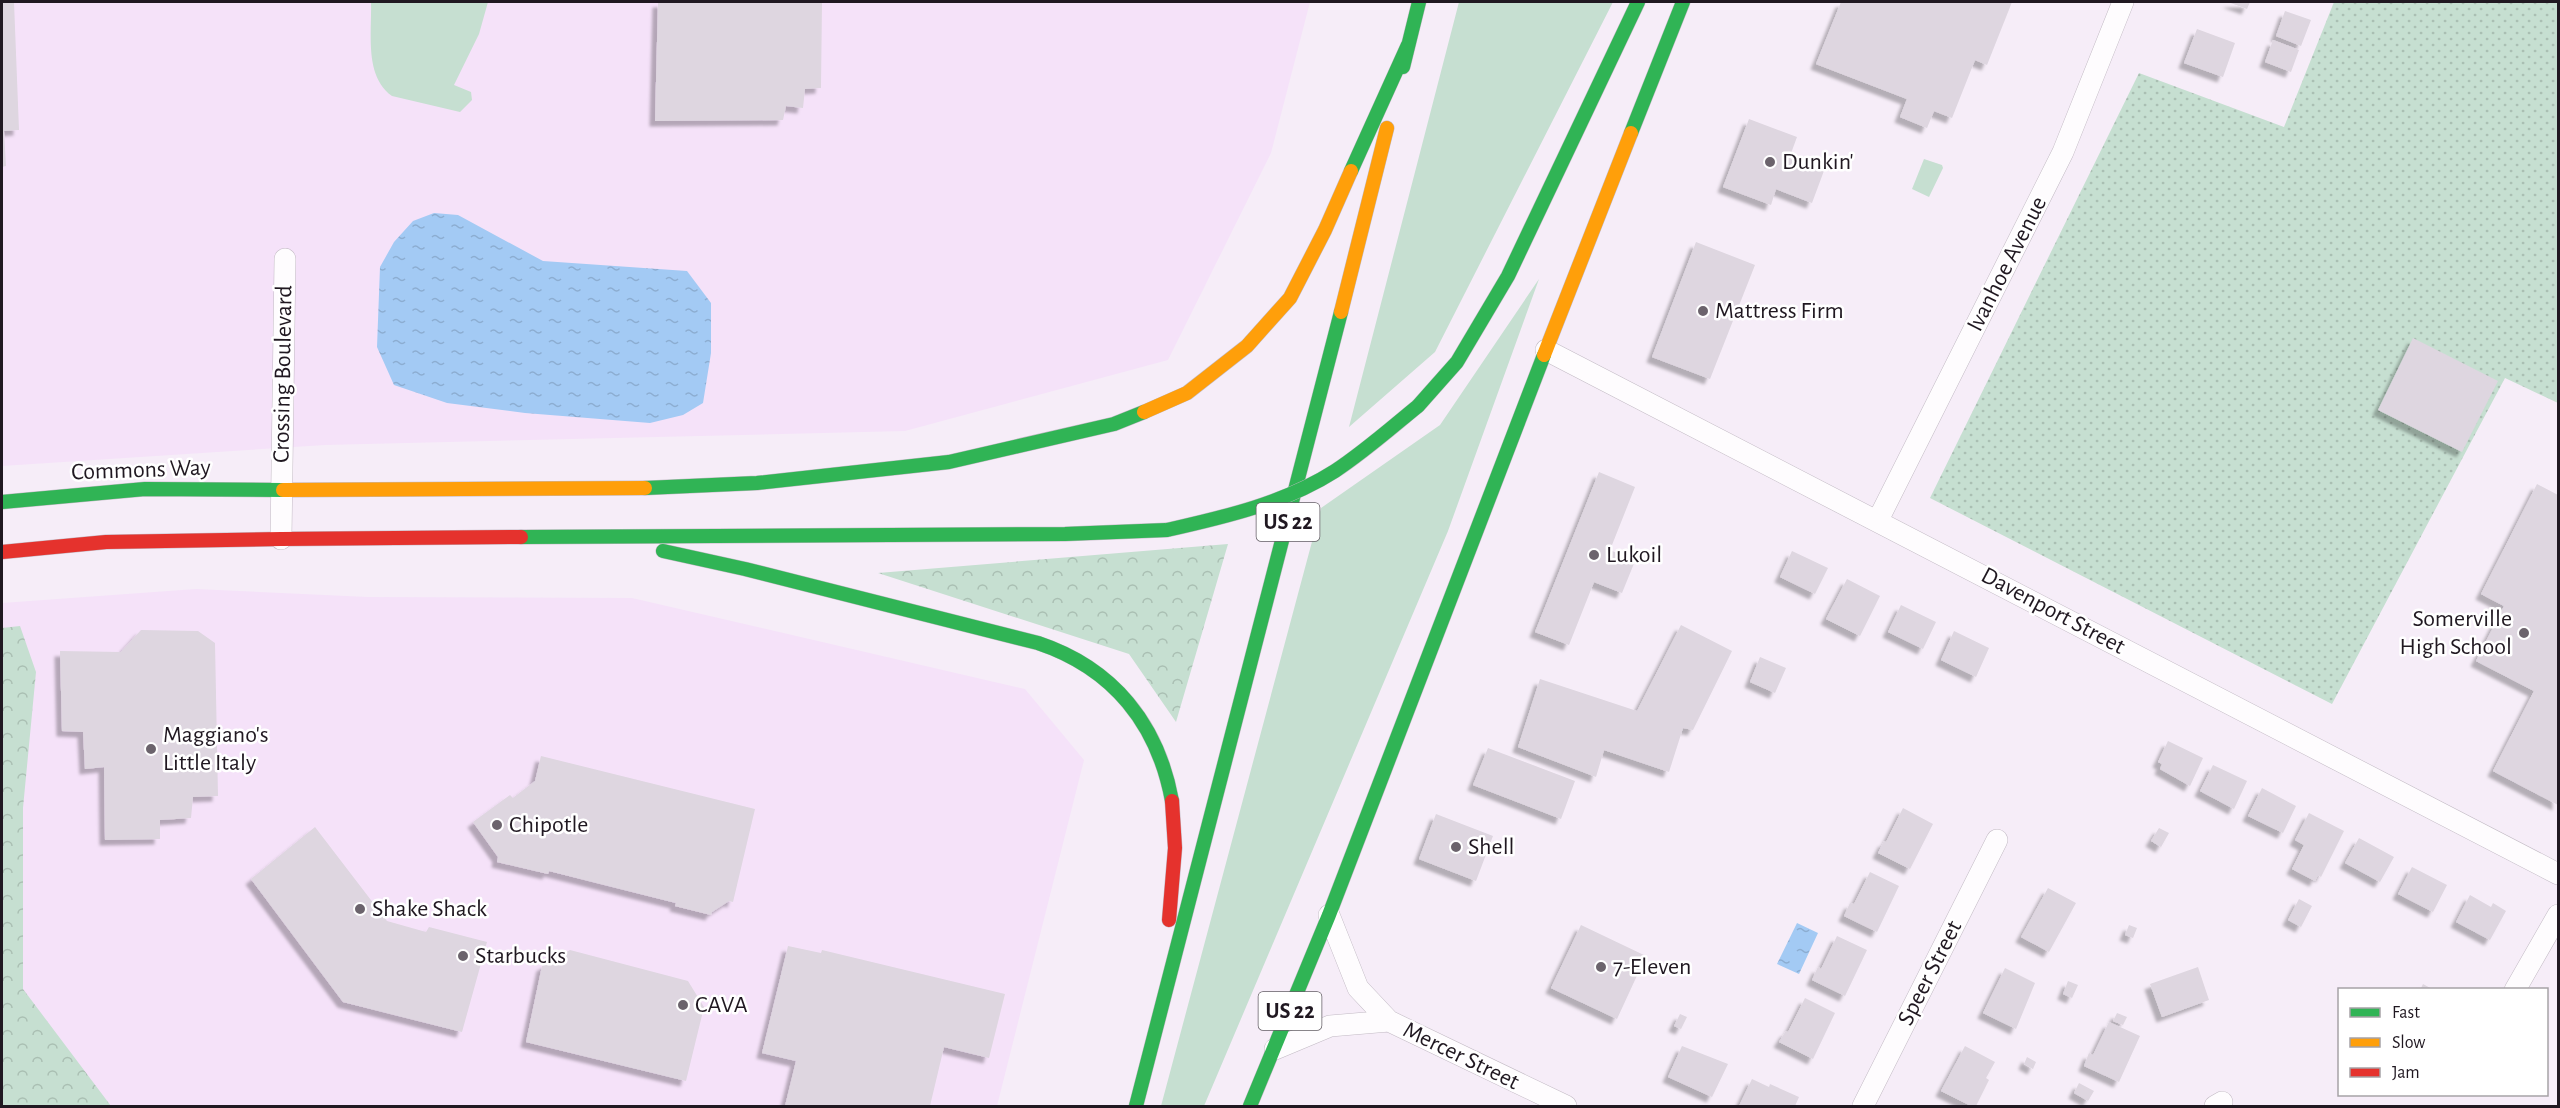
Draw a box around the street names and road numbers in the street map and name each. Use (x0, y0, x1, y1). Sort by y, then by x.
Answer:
street label: Ivanhoe Avenue (1963, 193, 2051, 335)
street label: Crossing Boulevard (269, 285, 297, 463)
street label: Commons Way (71, 456, 211, 484)
road number: US 22 (1256, 503, 1320, 541)
street label: Davenport Street (1977, 563, 2129, 659)
street label: Speer Street (1893, 917, 1967, 1029)
road number: US 22 (1258, 992, 1322, 1030)
street label: Mercer Street (1399, 1018, 1523, 1094)

